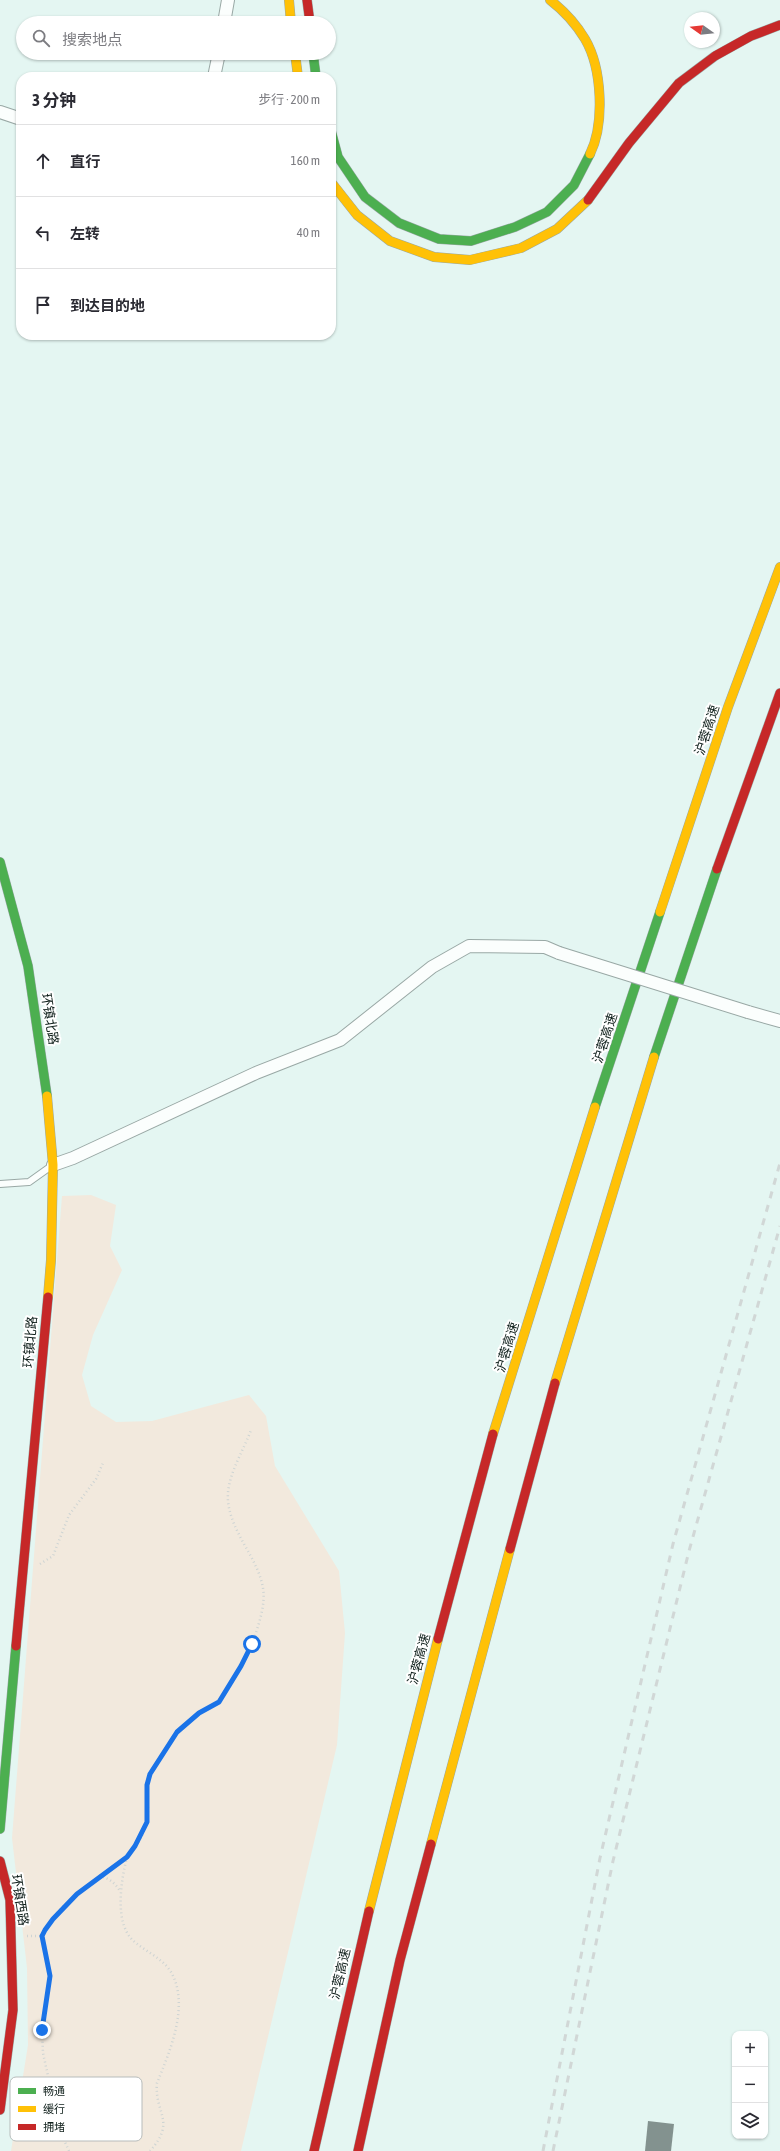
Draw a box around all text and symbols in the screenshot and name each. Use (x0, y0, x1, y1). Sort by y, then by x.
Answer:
north arrow (684, 12, 720, 48)
search box (16, 16, 336, 60)
icon: search (30, 27, 52, 49)
text: 搜索地点 (62, 31, 122, 48)
text: 3 分钟 (32, 90, 76, 110)
text: 步行 · 200 m (258, 92, 320, 107)
icon: ahead (32, 150, 54, 172)
text: 直行 (70, 153, 100, 170)
text: 160 m (291, 153, 320, 168)
icon: left (32, 222, 54, 244)
text: 左转 (70, 225, 100, 242)
text: 40 m (297, 225, 320, 240)
icon: arrive (32, 294, 54, 316)
text: 到达目的地 (70, 297, 145, 314)
street label: 沪蓉高速 (692, 703, 722, 757)
street label: 环镇北路 (39, 992, 61, 1046)
street label: 沪蓉高速 (590, 1011, 620, 1065)
street label: 环镇北路 (20, 1315, 40, 1369)
street label: 沪蓉高速 (492, 1320, 522, 1374)
street label: 沪蓉高速 (405, 1632, 433, 1686)
route start (243, 1635, 261, 1653)
street label: 环镇西路 (9, 1873, 31, 1927)
street label: 沪蓉高速 (327, 1947, 353, 2001)
route end (33, 2021, 51, 2039)
map controls (732, 2031, 768, 2139)
button: + (732, 2031, 768, 2067)
button: − (732, 2067, 768, 2103)
legend (10, 2077, 142, 2141)
text: 畅通 (43, 2085, 65, 2097)
text: 缓行 (43, 2103, 65, 2115)
button: layers (732, 2103, 768, 2139)
text: 拥堵 (43, 2121, 65, 2133)

